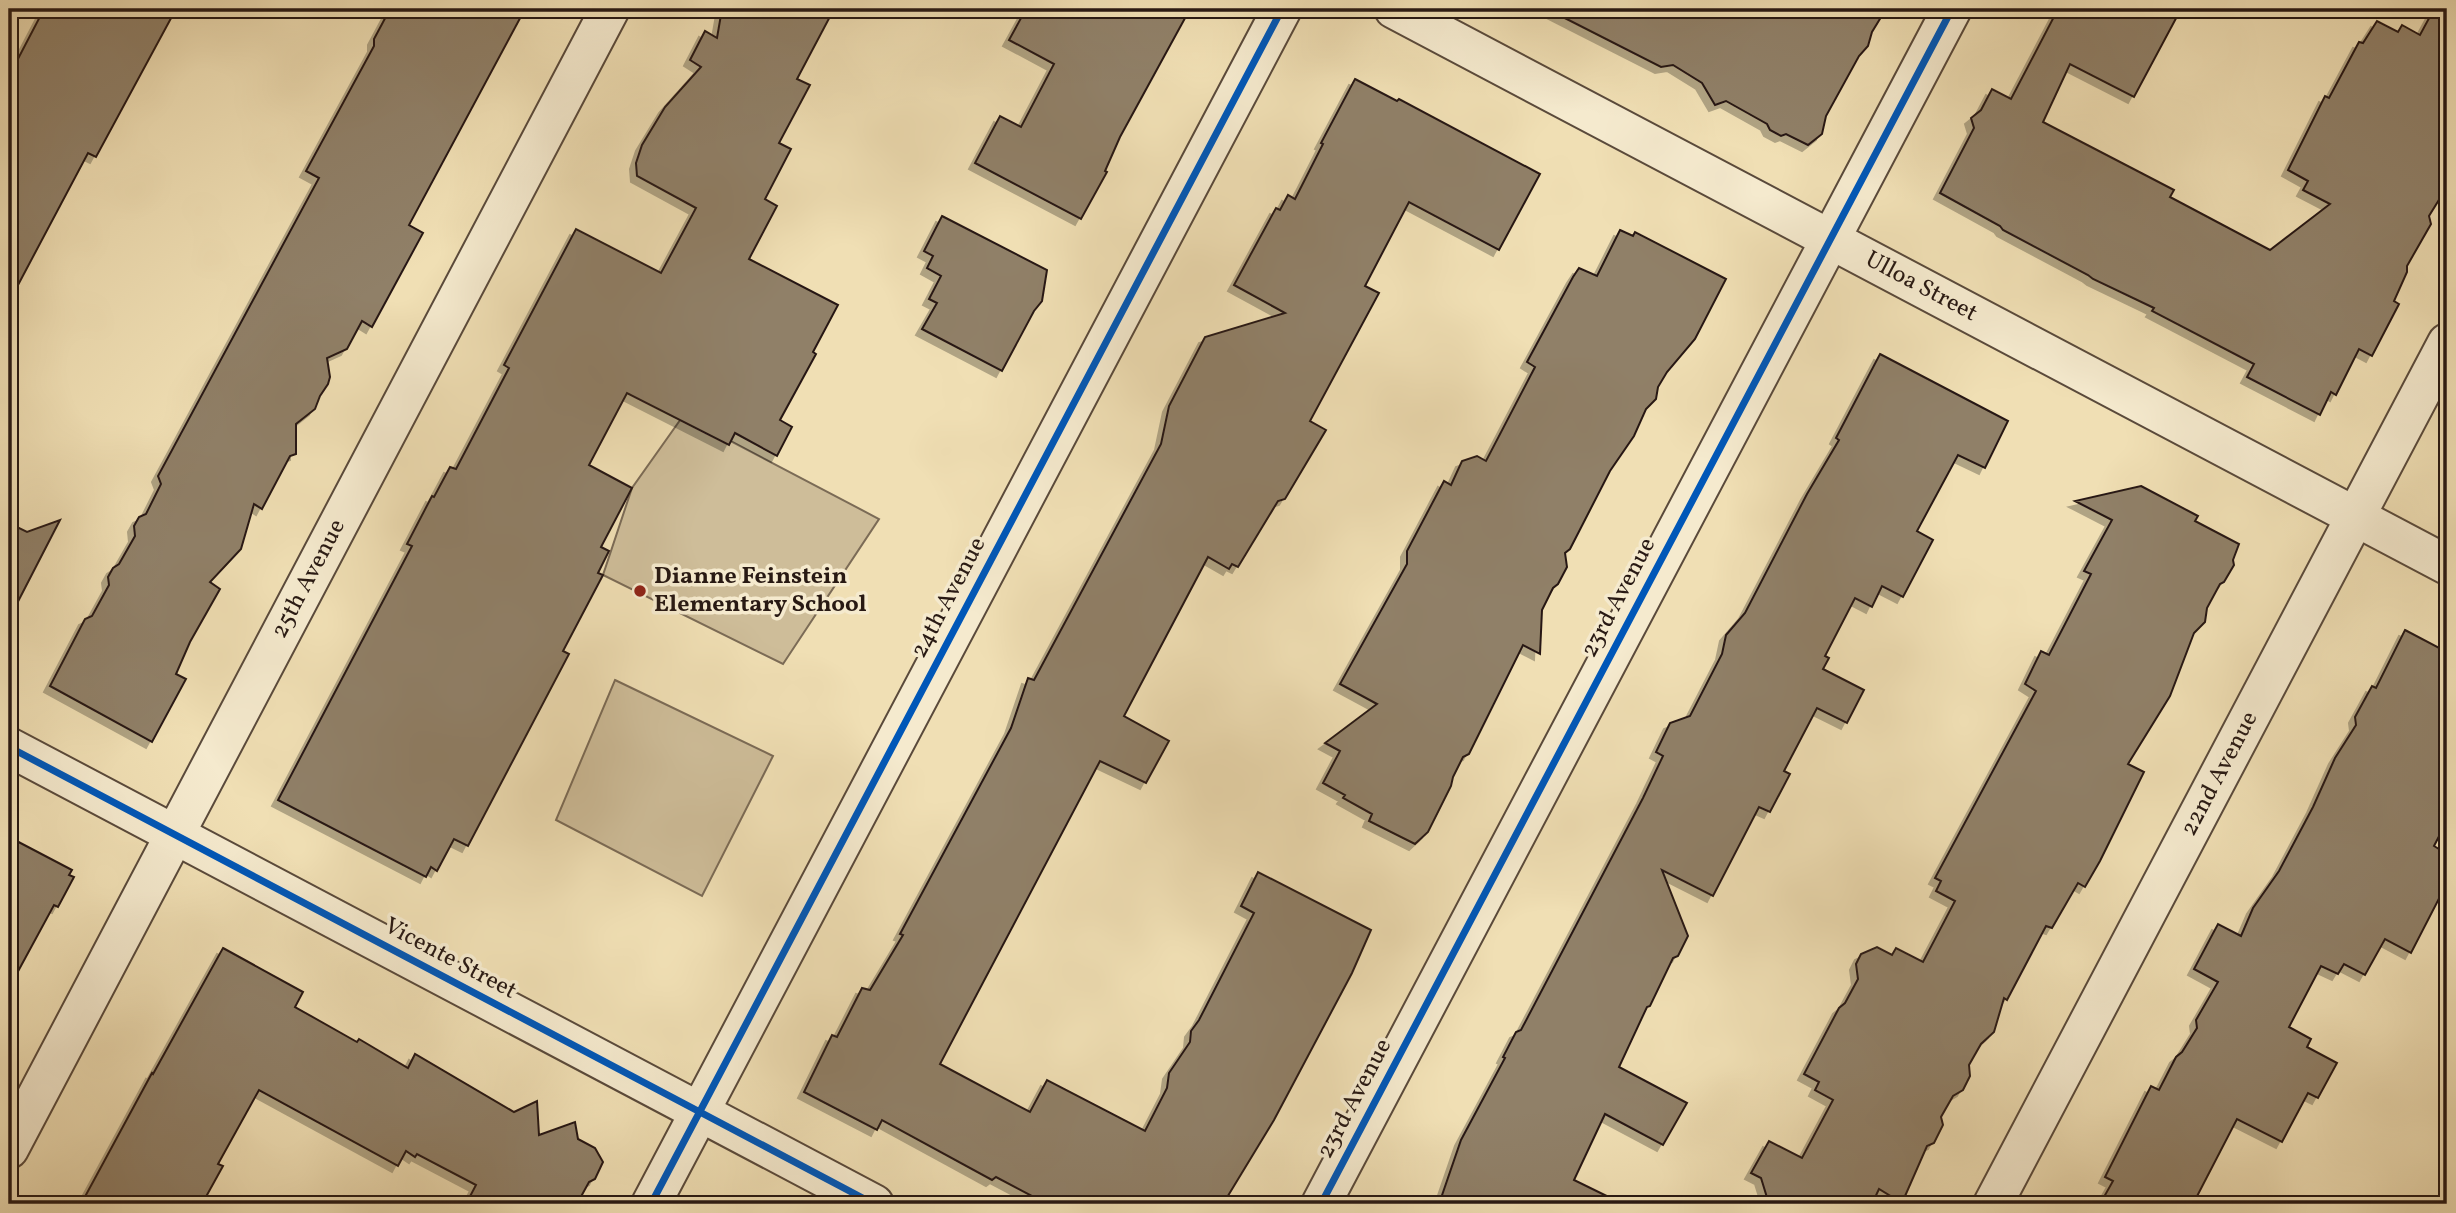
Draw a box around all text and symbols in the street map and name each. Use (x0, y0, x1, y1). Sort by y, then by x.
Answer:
street label: Ulloa Street (1859, 243, 1983, 331)
street label: 25th Avenue (263, 513, 355, 645)
street label: 24th Avenue (903, 532, 995, 664)
street label: 23rd Avenue (1573, 532, 1665, 664)
place label: Dianne Feinstein Elementary School (654, 560, 867, 622)
marker: Dianne Feinstein Elementary School (632, 583, 648, 599)
street label: 22nd Avenue (2173, 706, 2267, 842)
street label: Vicente Street (377, 910, 523, 1008)
street label: 23rd Avenue (1309, 1033, 1401, 1165)

